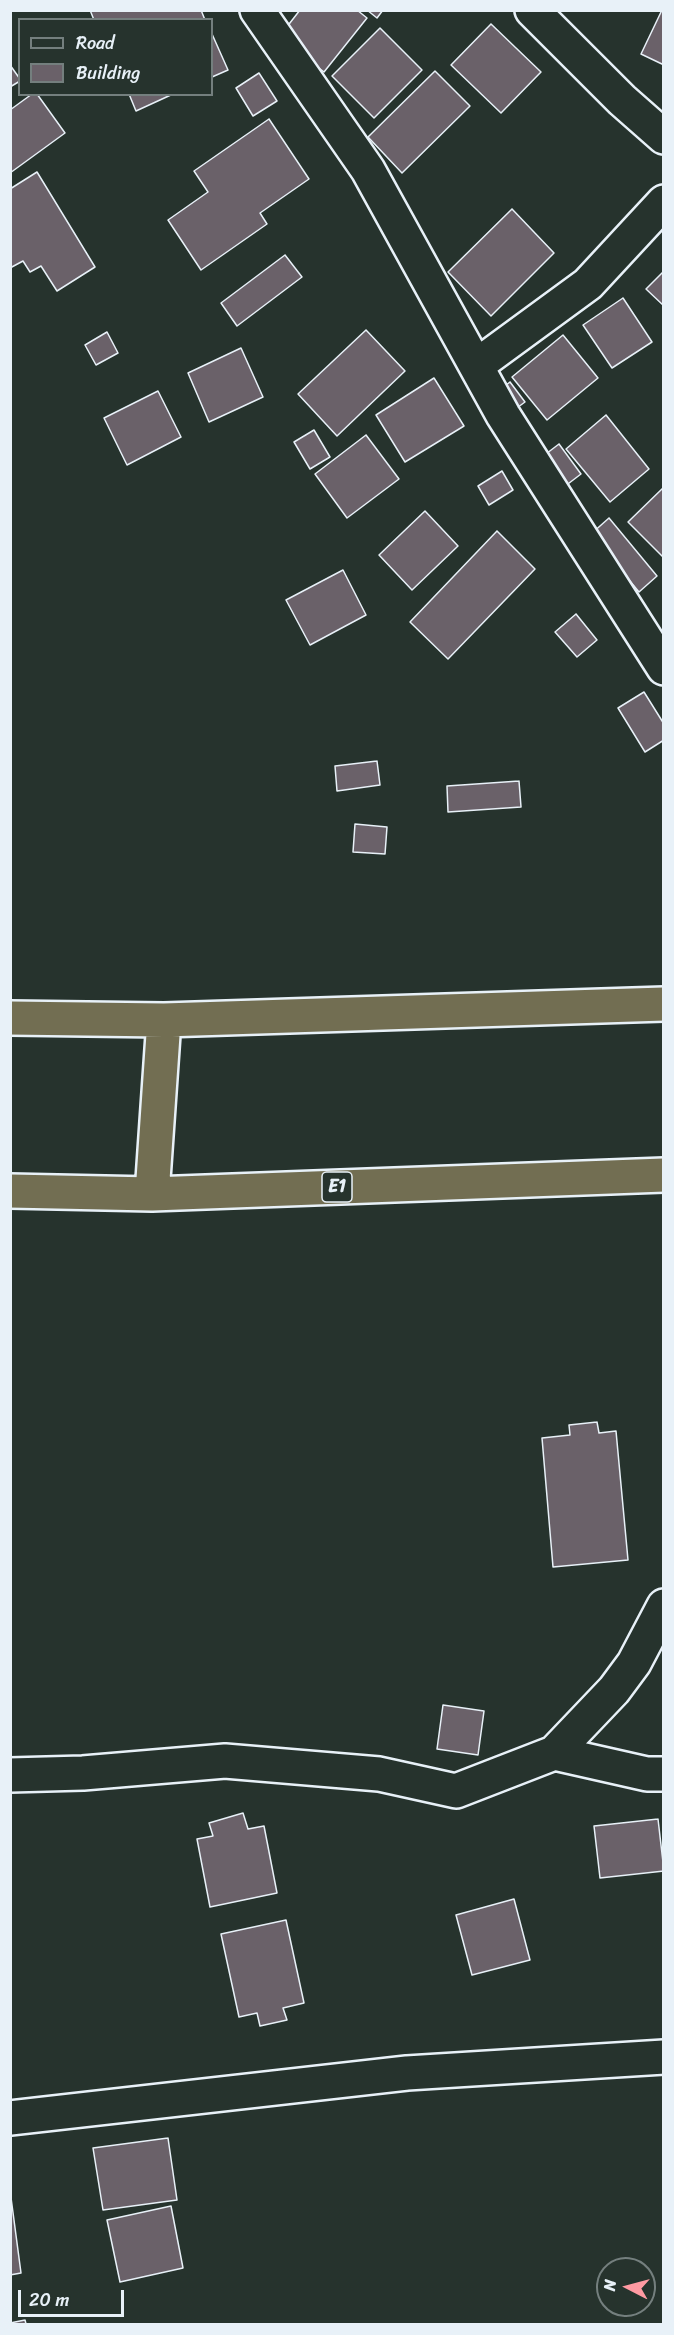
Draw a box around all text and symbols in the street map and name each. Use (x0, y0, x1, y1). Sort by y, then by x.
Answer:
legend (18, 18, 213, 96)
text: Road (76, 27, 115, 59)
text: Building (76, 57, 140, 89)
road number: E1 (322, 1172, 352, 1202)
north arrow (596, 2257, 656, 2317)
scale bar (21, 2278, 128, 2316)
text: N (595, 2278, 625, 2292)
text: 20 m (29, 2284, 69, 2316)

